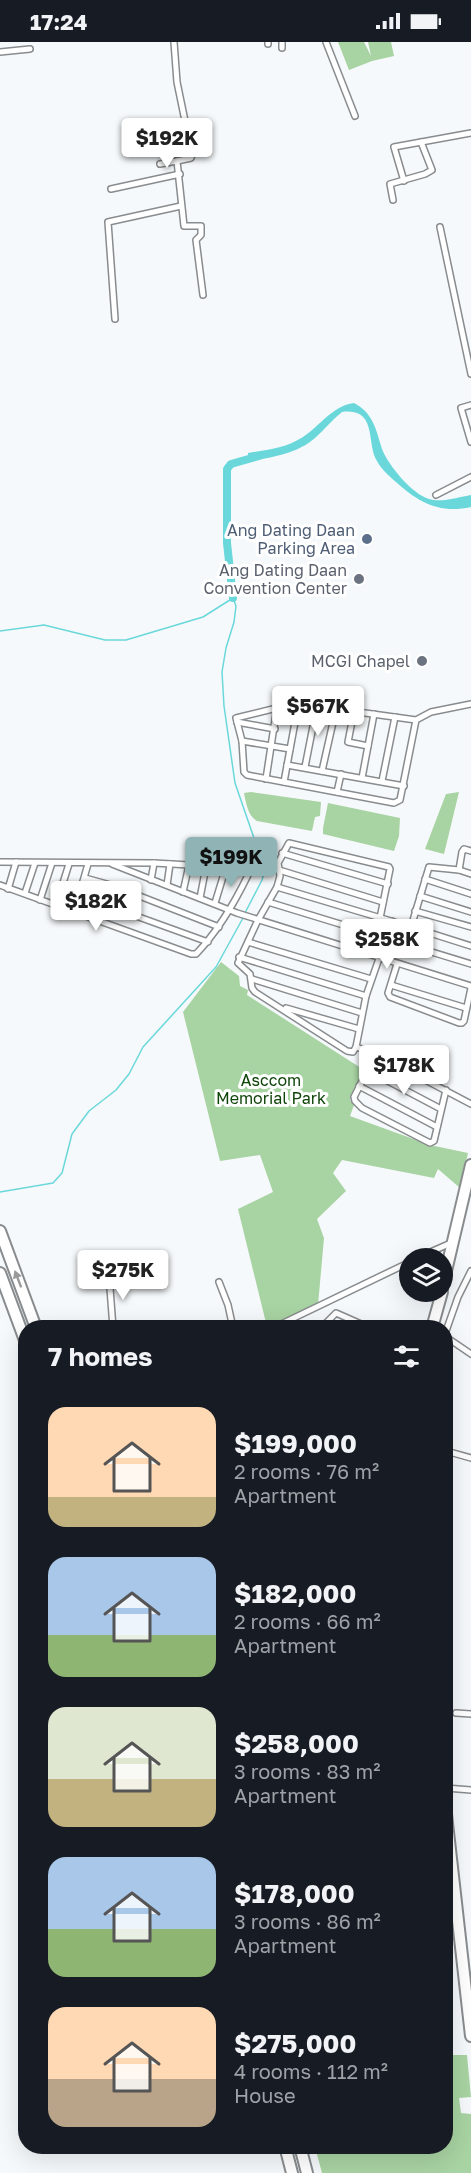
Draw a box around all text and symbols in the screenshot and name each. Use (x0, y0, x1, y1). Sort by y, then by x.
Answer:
text: 17:24 (30, 8, 88, 35)
pin: $192K (125, 118, 209, 169)
text: $192K (135, 125, 199, 149)
place label: Ang Dating Daan Parking Area (227, 520, 355, 558)
marker: Ang Dating Daan Parking Area (360, 532, 374, 546)
place label: Ang Dating Daan Convention Center (204, 560, 347, 598)
marker: Ang Dating Daan Convention Center (352, 572, 366, 586)
place label: MCGI Chapel (311, 651, 410, 671)
marker: MCGI Chapel (415, 654, 429, 668)
pin: $567K (276, 686, 360, 737)
text: $567K (286, 693, 350, 717)
pin: $199K (189, 837, 273, 888)
text: $199K (199, 844, 263, 868)
pin: $182K (54, 881, 138, 932)
text: $182K (64, 888, 128, 912)
pin: $258K (345, 919, 429, 970)
text: $258K (354, 926, 420, 950)
pin: $178K (362, 1045, 446, 1096)
text: $178K (373, 1052, 435, 1076)
park label: Asccom Memorial Park (216, 1070, 326, 1108)
map controls (399, 1248, 453, 1302)
button: layers (399, 1248, 453, 1302)
pin: $275K (81, 1250, 165, 1301)
text: $275K (91, 1257, 155, 1281)
one-way arrow (13, 1270, 23, 1288)
icon: filters (390, 1340, 423, 1373)
text: 7 homes (48, 1341, 153, 1372)
text: $199,000 (234, 1428, 357, 1459)
icon: home (96, 1431, 168, 1503)
text: 2 rooms · 76 m² (234, 1459, 379, 1483)
text: Apartment (234, 1483, 337, 1507)
text: $182,000 (234, 1578, 356, 1609)
icon: home (96, 1581, 168, 1653)
text: 2 rooms · 66 m² (234, 1609, 381, 1633)
text: Apartment (234, 1633, 337, 1657)
text: $258,000 (234, 1728, 359, 1759)
icon: home (96, 1731, 168, 1803)
text: 3 rooms · 83 m² (234, 1759, 380, 1783)
text: Apartment (234, 1783, 337, 1807)
text: $178,000 (234, 1878, 355, 1909)
icon: home (96, 1881, 168, 1953)
text: 3 rooms · 86 m² (234, 1909, 381, 1933)
text: Apartment (234, 1933, 337, 1957)
text: $275,000 (234, 2028, 356, 2059)
icon: home (96, 2031, 168, 2103)
text: 4 rooms · 112 m² (234, 2059, 388, 2083)
text: House (234, 2083, 296, 2107)

